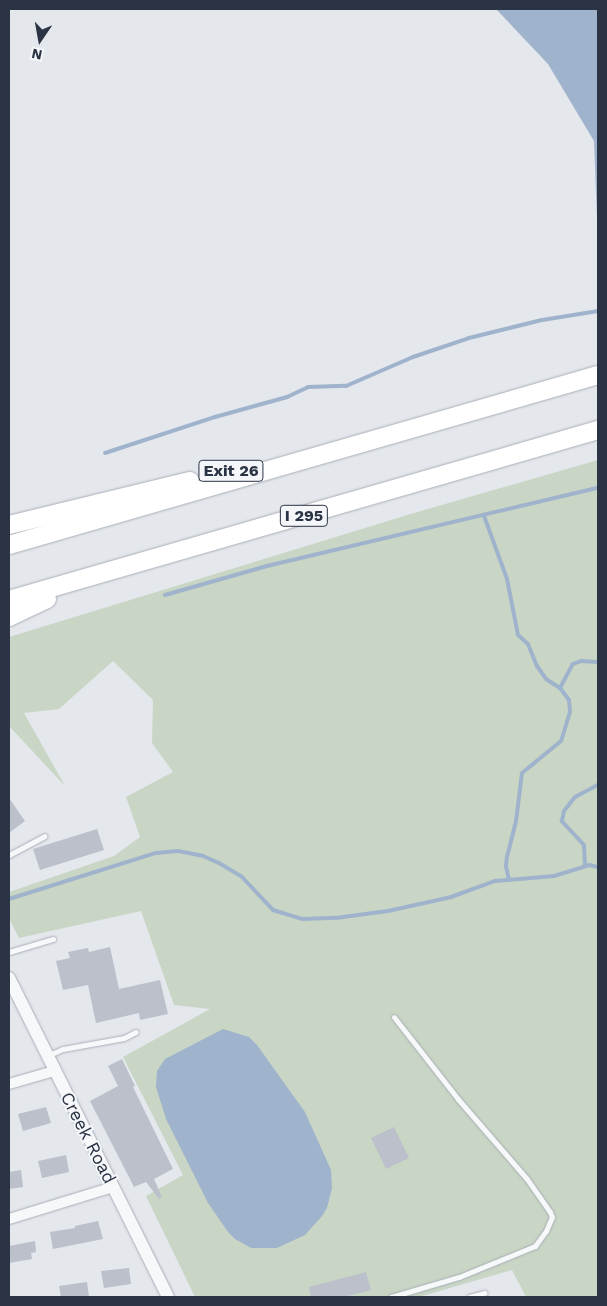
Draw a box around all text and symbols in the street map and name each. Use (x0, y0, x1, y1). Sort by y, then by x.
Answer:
north arrow (15, 15, 65, 65)
text: N (30, 46, 44, 64)
road number: Exit 26 (197, 458, 265, 484)
road number: I 295 (279, 502, 329, 530)
street label: Creek Road (56, 1088, 120, 1188)

